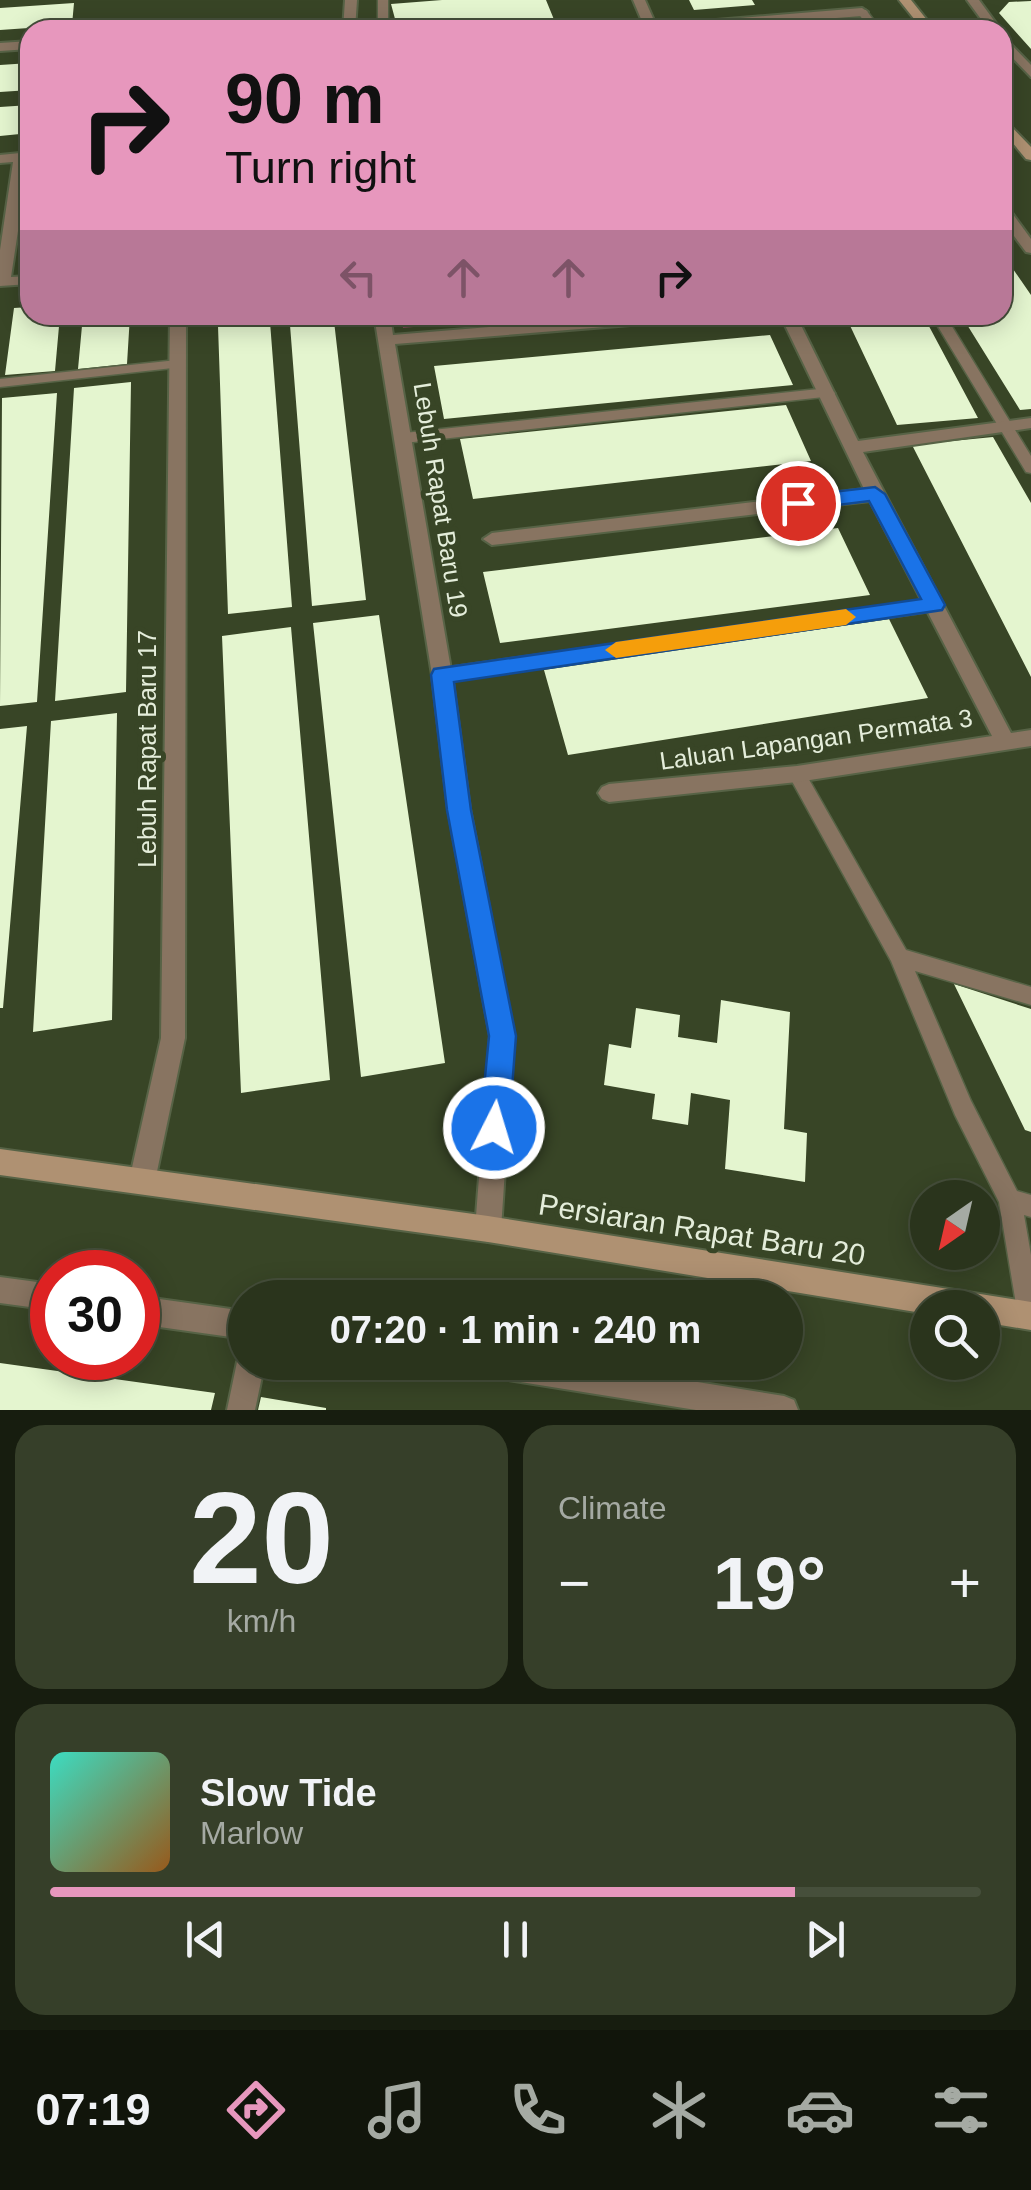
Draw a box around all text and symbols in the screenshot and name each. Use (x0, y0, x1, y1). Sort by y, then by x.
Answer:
icon: right (60, 60, 190, 190)
text: 90 m (225, 60, 385, 138)
text: Turn right (225, 142, 416, 193)
icon: left (331, 250, 386, 305)
icon: ahead (436, 250, 491, 305)
icon: ahead (541, 250, 596, 305)
icon: right (646, 250, 701, 305)
street label: Lebuh Rapat Baru 19 (409, 380, 473, 620)
pin (756, 461, 841, 546)
icon: arrive (771, 476, 826, 531)
street label: Lebuh Rapat Baru 17 (133, 630, 161, 868)
street label: Laluan Lapangan Permata 3 (658, 703, 974, 775)
position arrow (442, 1076, 546, 1180)
north arrow (910, 1180, 1000, 1270)
map controls (910, 1180, 1000, 1380)
street label: Persiaran Rapat Baru 20 (536, 1187, 868, 1272)
speed limit sign: 30 (30, 1250, 160, 1380)
button: search (910, 1290, 1000, 1380)
text: 07:20 · 1 min · 240 m (330, 1309, 701, 1351)
text: 20 (189, 1465, 334, 1611)
text: Climate (558, 1490, 666, 1526)
text: 19° (713, 1541, 826, 1625)
text: − (558, 1552, 590, 1614)
text: + (949, 1552, 981, 1614)
text: km/h (227, 1603, 296, 1639)
text: Slow Tide (200, 1772, 377, 1814)
text: Marlow (200, 1815, 303, 1851)
icon: previous (178, 1912, 233, 1967)
icon: pause (488, 1912, 543, 1967)
icon: next (798, 1912, 853, 1967)
icon: directions (221, 2075, 291, 2145)
icon: music (362, 2075, 432, 2145)
icon: phone (503, 2075, 573, 2145)
icon: climate (644, 2075, 714, 2145)
icon: car (785, 2075, 855, 2145)
icon: filters (926, 2075, 996, 2145)
text: 07:19 (35, 2084, 151, 2135)

